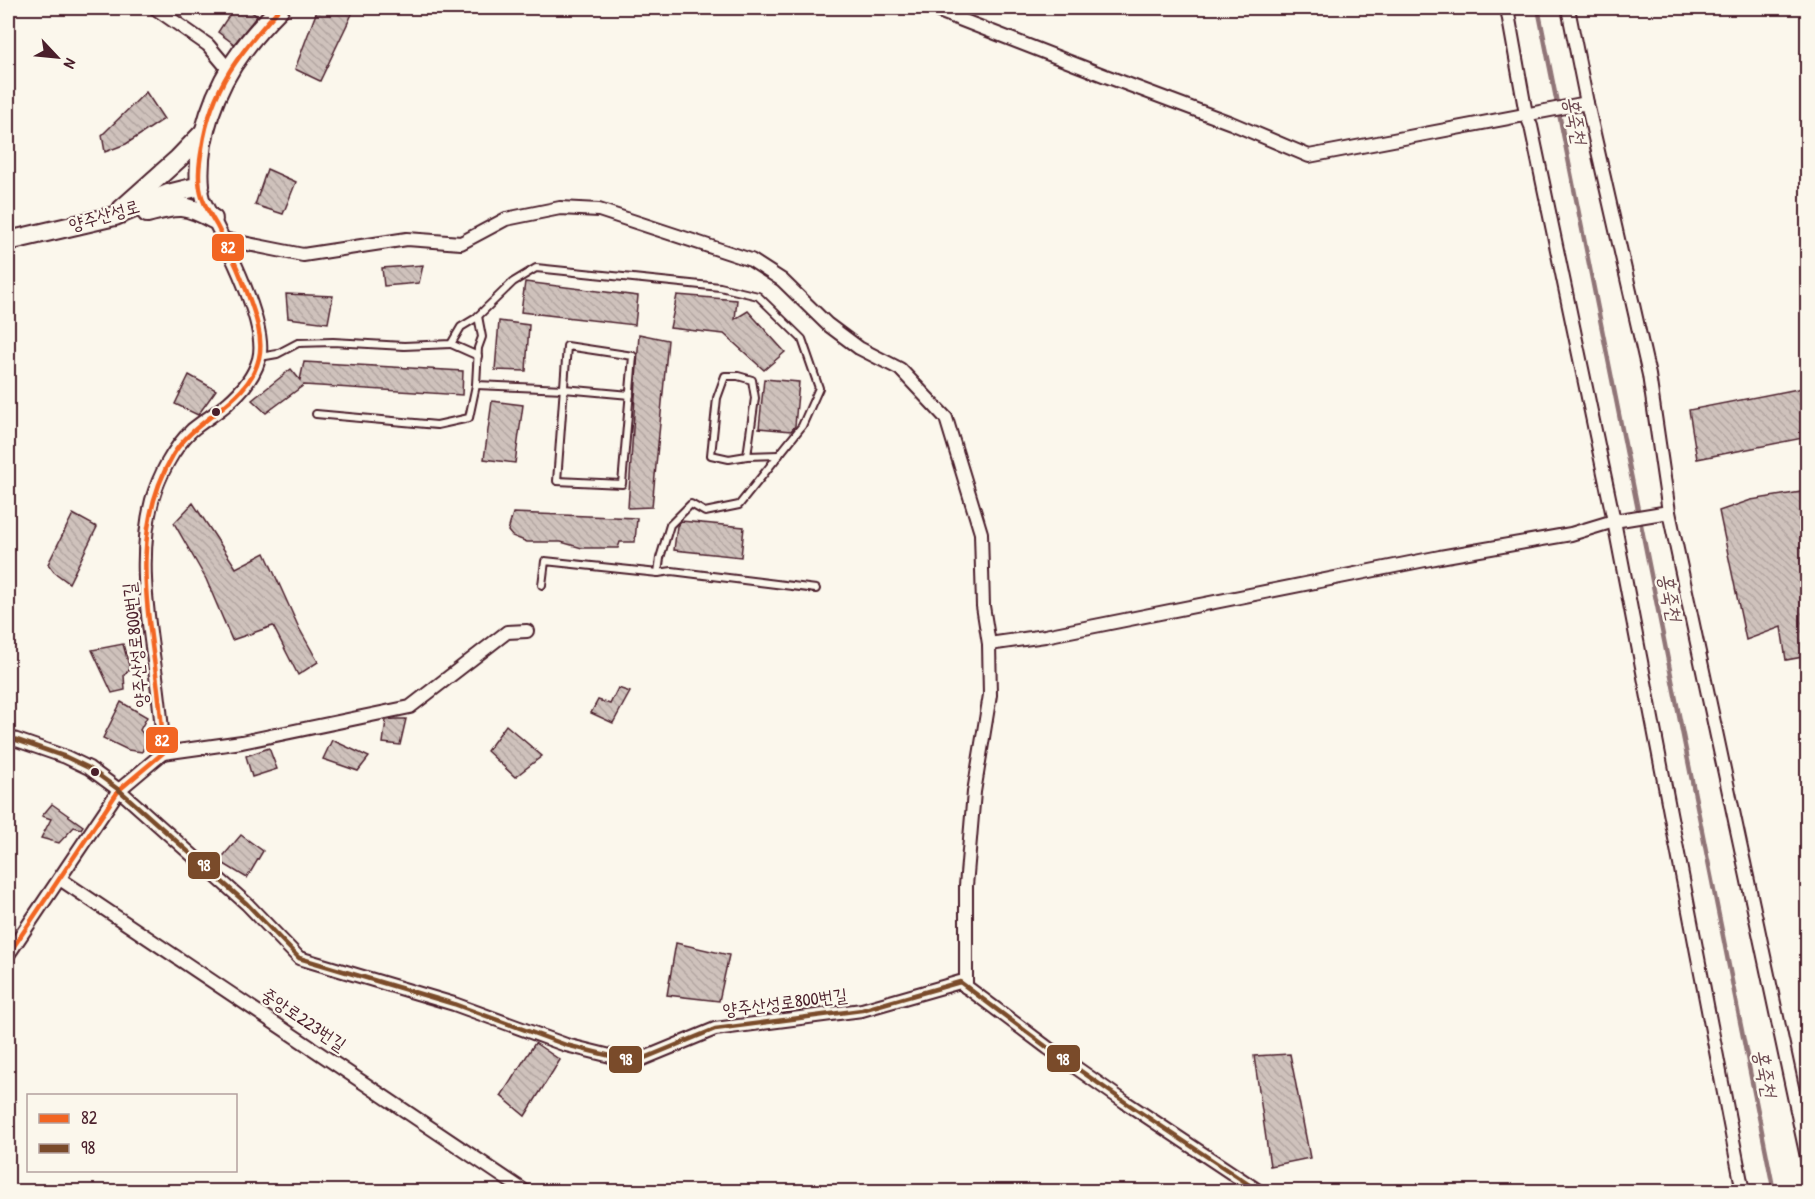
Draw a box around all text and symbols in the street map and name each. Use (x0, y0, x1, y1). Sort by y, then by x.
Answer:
north arrow (27, 27, 87, 87)
text: N (59, 55, 82, 73)
water label: 홍죽천 (1558, 94, 1594, 148)
street label: 양주산성로 (66, 193, 142, 237)
line badge: 82 (211, 233, 245, 262)
text: 82 (221, 236, 236, 258)
unlabelled marker (210, 406, 222, 418)
water label: 홍죽천 (1653, 571, 1689, 625)
street label: 양주산성로800번길 (116, 581, 154, 709)
line badge: 82 (145, 726, 179, 754)
text: 82 (155, 729, 170, 751)
unlabelled marker (89, 766, 101, 778)
line badge: 98 (187, 851, 221, 880)
text: 98 (198, 854, 210, 876)
street label: 중앙로223번길 (257, 981, 352, 1057)
street label: 양주산성로800번길 (721, 982, 849, 1022)
line badge: 98 (1046, 1044, 1081, 1073)
line badge: 98 (608, 1045, 643, 1074)
water label: 홍죽천 (1748, 1047, 1784, 1101)
text: 98 (620, 1048, 632, 1070)
text: 98 (1057, 1048, 1069, 1070)
legend (27, 1094, 237, 1172)
text: 82 (81, 1105, 98, 1130)
text: 98 (81, 1135, 96, 1160)

